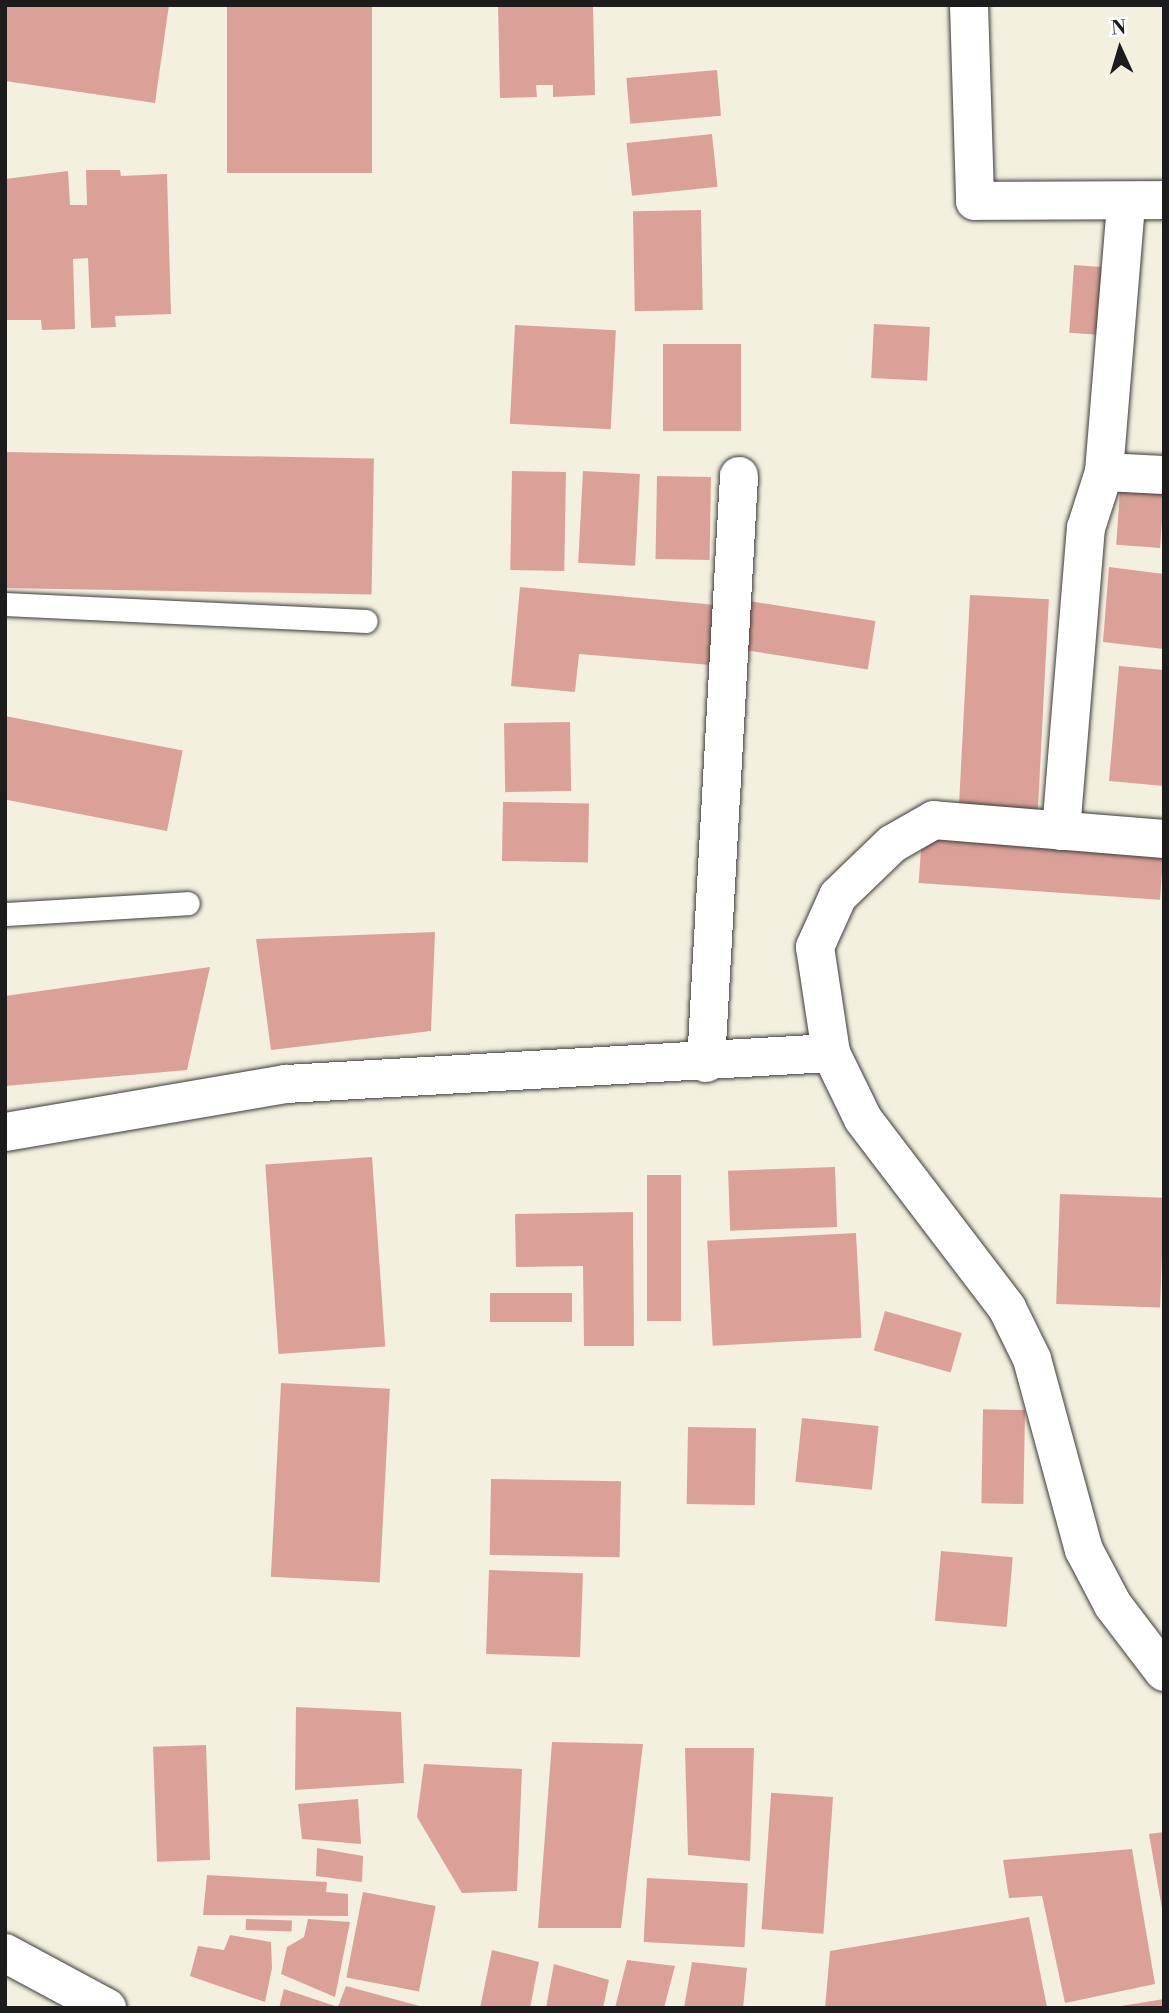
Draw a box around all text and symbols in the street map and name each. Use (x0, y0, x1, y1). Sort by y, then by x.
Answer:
north arrow (1085, 14, 1155, 84)
text: N (1110, 16, 1127, 41)

